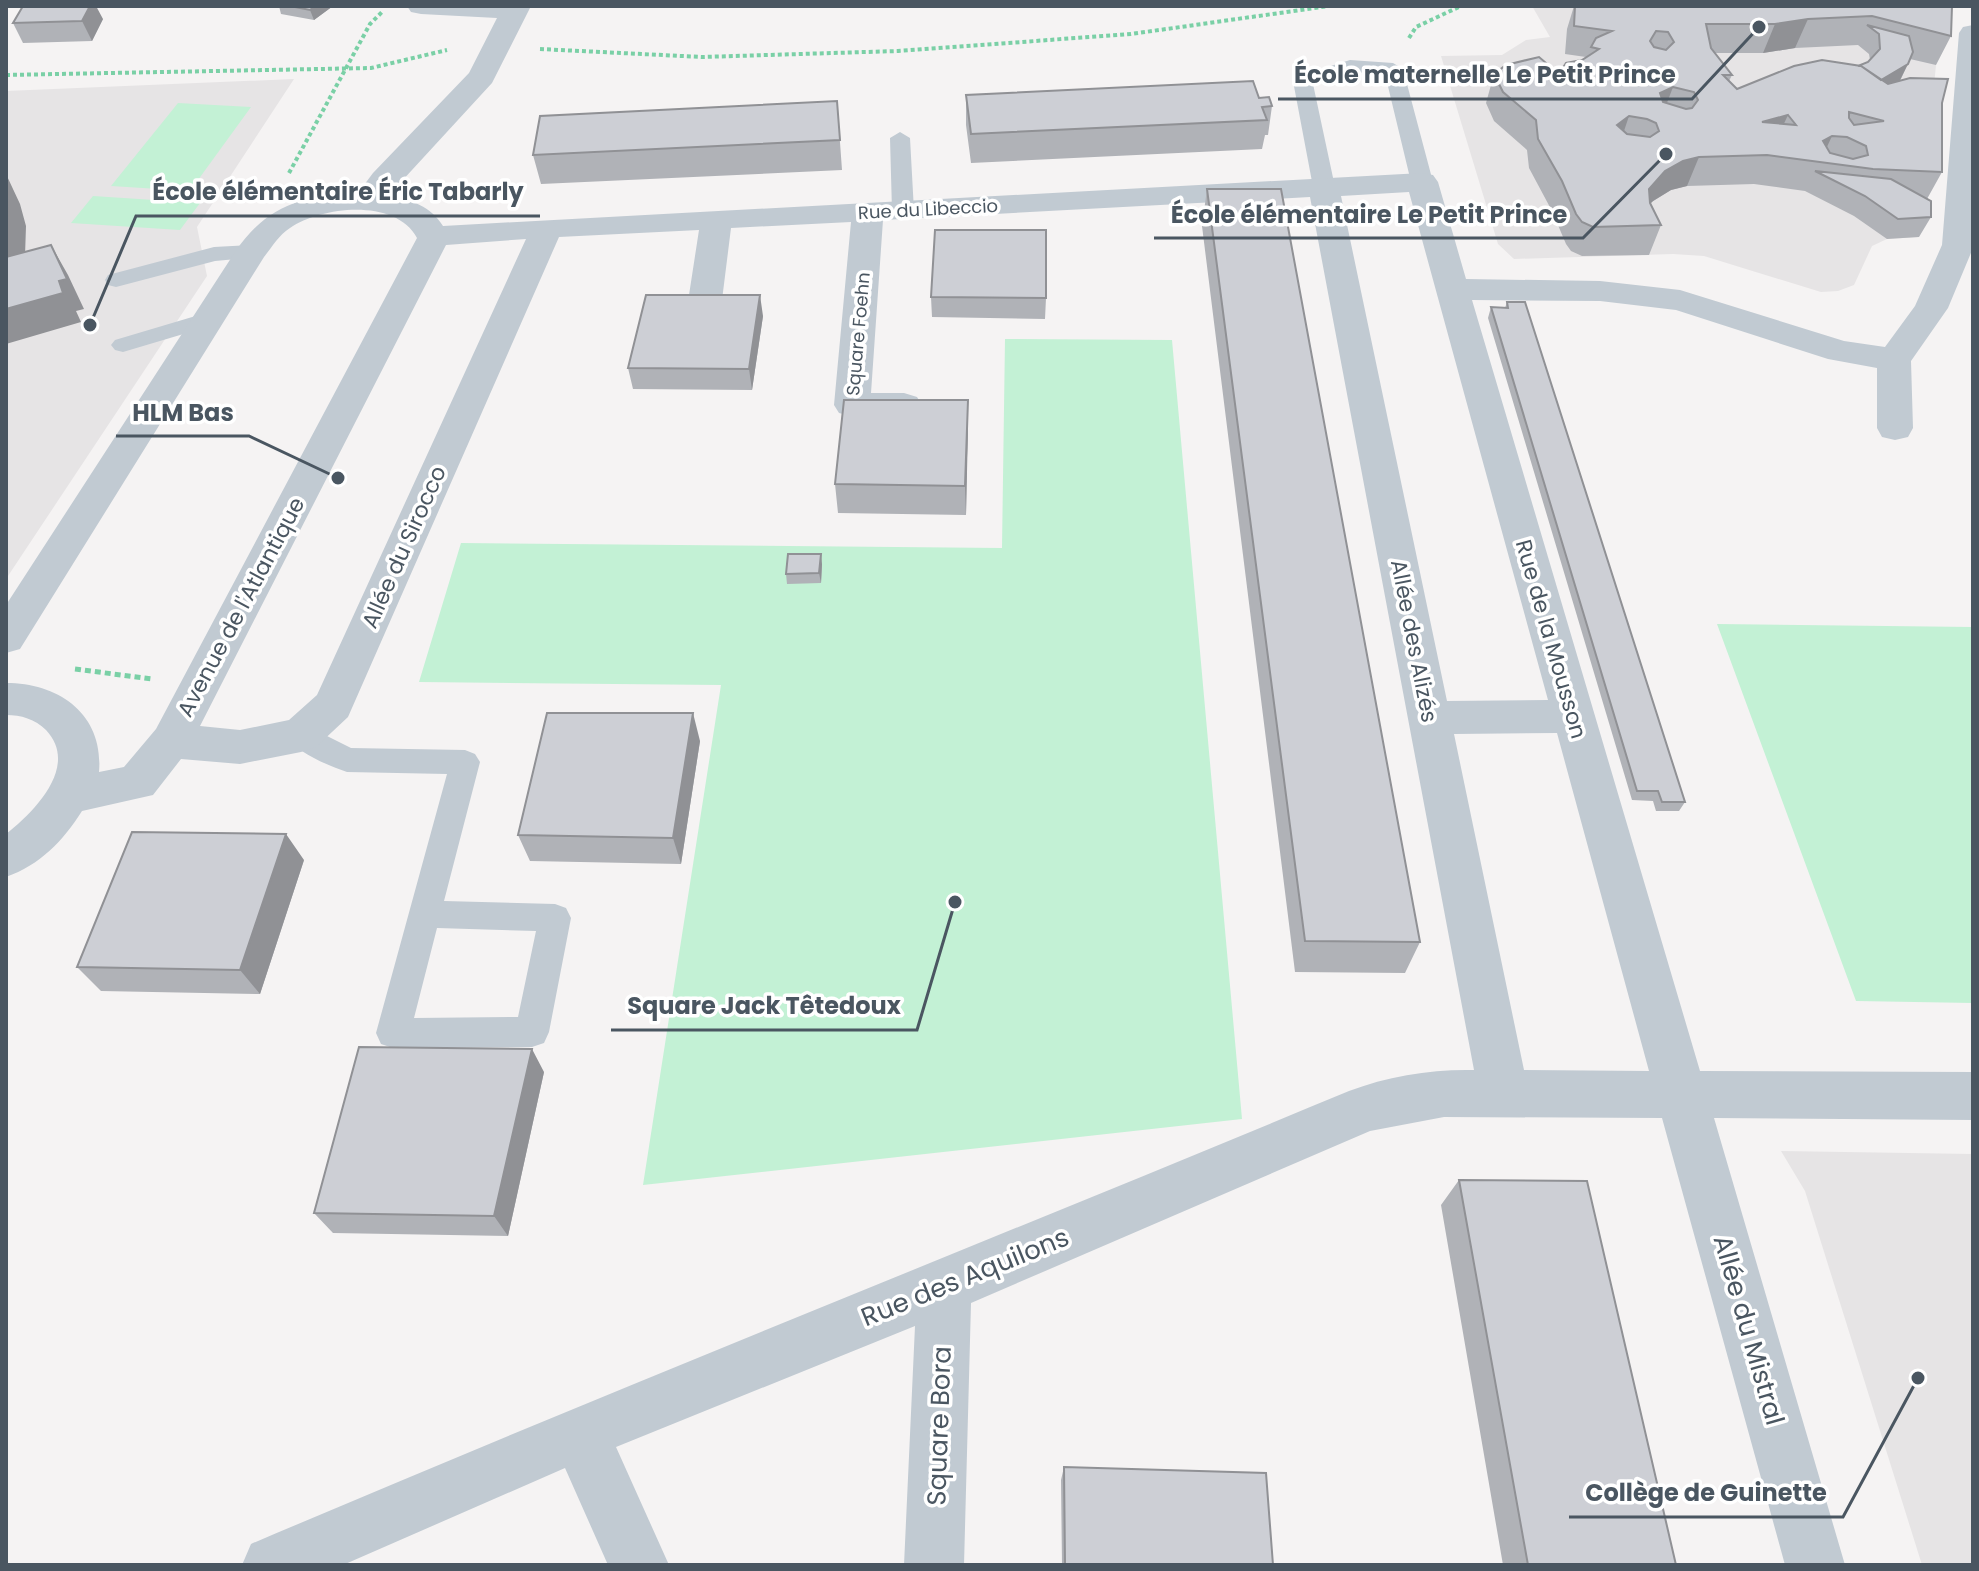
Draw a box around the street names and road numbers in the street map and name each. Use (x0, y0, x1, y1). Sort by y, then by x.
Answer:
street label: Rue du Libeccio (857, 193, 999, 225)
street label: Square Foehn (840, 271, 876, 397)
street label: Allée du Sirocco (354, 461, 454, 633)
street label: Avenue de l'Atlantique (170, 492, 312, 722)
street label: Rue de la Mousson (1508, 536, 1594, 742)
street label: Allée des Alizés (1383, 557, 1445, 725)
street label: Rue des Aquilons (856, 1219, 1074, 1335)
street label: Allée du Mistral (1705, 1231, 1793, 1429)
street label: Square Bora (918, 1346, 960, 1506)

